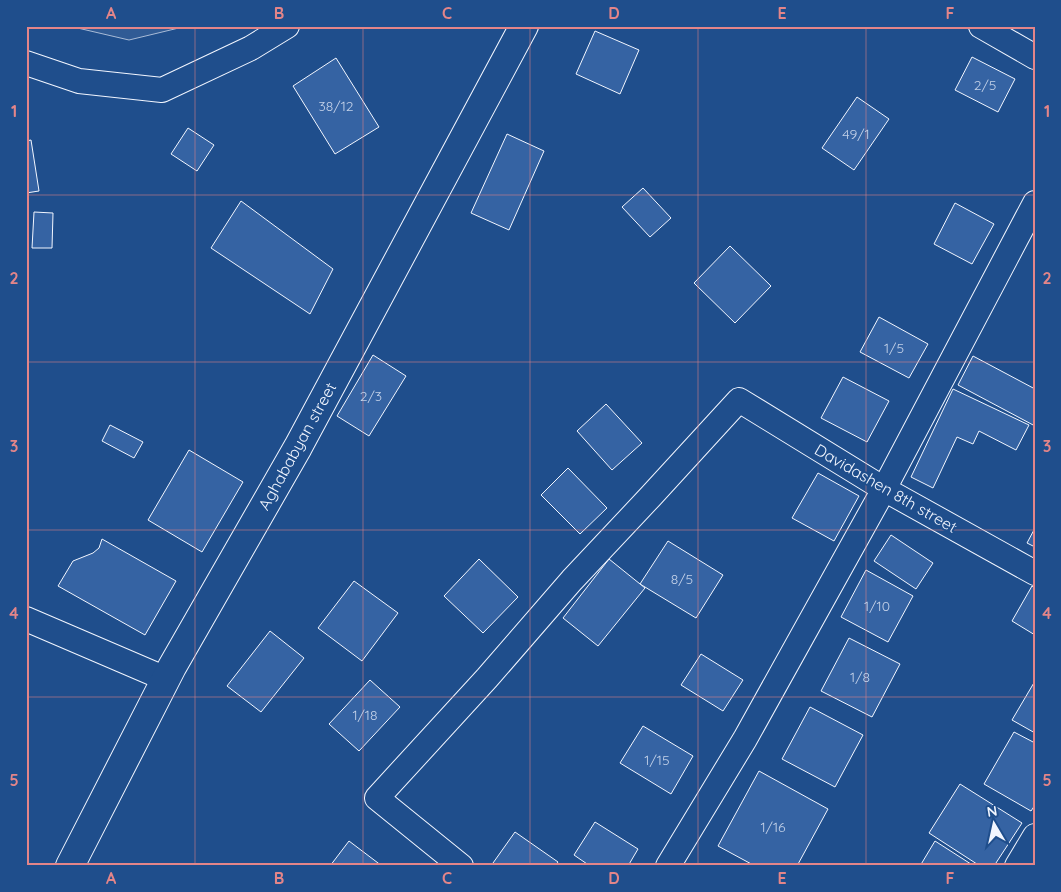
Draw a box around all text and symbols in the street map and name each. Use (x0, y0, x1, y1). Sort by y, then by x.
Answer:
text: A (106, 3, 117, 23)
text: B (274, 3, 284, 23)
text: C (442, 3, 452, 23)
text: D (608, 3, 620, 23)
text: E (777, 3, 787, 23)
text: F (946, 3, 955, 23)
house number: 2/5 (974, 76, 996, 94)
house number: 38/12 (318, 97, 354, 115)
text: 1 (11, 101, 17, 121)
text: 1 (1044, 101, 1050, 121)
house number: 49/1 (842, 125, 870, 143)
text: 2 (9, 268, 19, 288)
text: 2 (1042, 268, 1052, 288)
house number: 1/5 (884, 339, 904, 357)
street label: Aghababyan street (254, 379, 340, 513)
house number: 2/3 (360, 387, 382, 405)
text: 3 (10, 436, 18, 456)
text: 3 (1043, 436, 1051, 456)
street label: Davidashen 8th street (811, 439, 961, 537)
house number: 8/5 (671, 570, 693, 588)
house number: 1/10 (864, 597, 890, 615)
text: 4 (9, 603, 19, 623)
text: 4 (1042, 603, 1052, 623)
house number: 1/8 (850, 668, 870, 686)
house number: 1/18 (352, 706, 378, 724)
house number: 1/15 (644, 751, 670, 769)
text: 5 (9, 770, 19, 790)
text: 5 (1042, 770, 1052, 790)
north arrow (968, 800, 1018, 850)
text: N (985, 801, 998, 821)
house number: 1/16 (760, 818, 786, 836)
text: A (106, 868, 117, 888)
text: B (274, 868, 284, 888)
text: C (442, 868, 452, 888)
text: D (608, 868, 620, 888)
text: E (777, 868, 787, 888)
text: F (946, 868, 955, 888)

